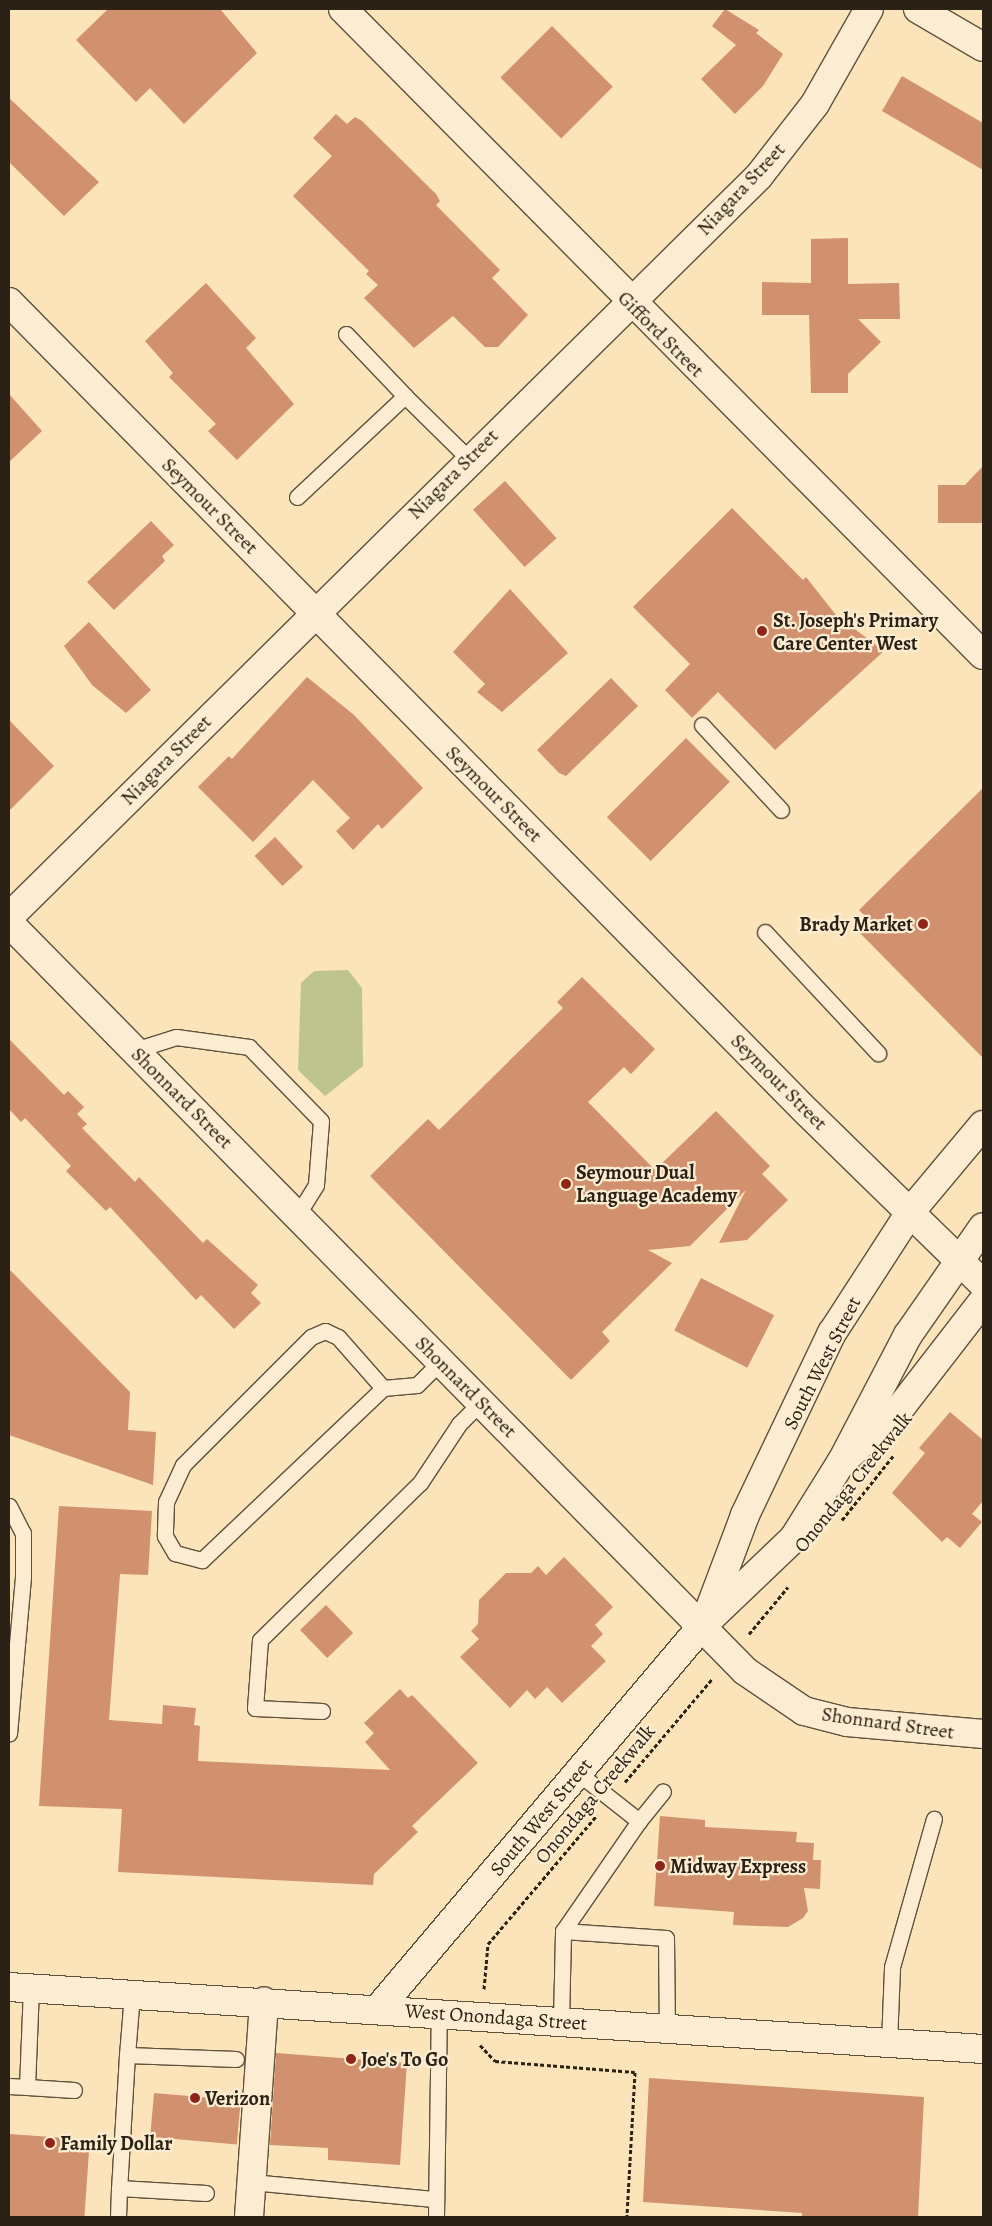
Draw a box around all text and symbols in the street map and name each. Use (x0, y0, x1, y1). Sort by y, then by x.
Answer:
street label: Niagara Street (692, 138, 790, 240)
street label: Gifford Street (613, 286, 709, 382)
street label: Niagara Street (403, 424, 503, 524)
street label: Seymour Street (157, 453, 263, 559)
place label: St. Joseph's Primary Care Center West (773, 608, 938, 655)
marker: St. Joseph's Primary Care Center West (755, 624, 769, 638)
street label: Niagara Street (116, 710, 216, 810)
street label: Seymour Street (441, 741, 547, 847)
place label: Brady Market (799, 912, 913, 936)
marker: Brady Market (917, 918, 929, 930)
street label: Seymour Street (726, 1029, 832, 1135)
street label: Shonnard Street (126, 1042, 238, 1154)
place label: Seymour Dual Language Academy (576, 1160, 737, 1207)
marker: Seymour Dual Language Academy (560, 1178, 572, 1190)
street label: South West Street (778, 1292, 866, 1434)
street label: Shonnard Street (410, 1331, 522, 1443)
street label: Onondaga Creekwalk (789, 1407, 917, 1557)
street label: Shonnard Street (820, 1702, 956, 1744)
street label: Onondaga Creekwalk (530, 1720, 660, 1868)
street label: South West Street (485, 1753, 597, 1881)
place label: Midway Express (670, 1854, 806, 1878)
marker: Midway Express (654, 1860, 666, 1872)
street label: West Onondaga Street (404, 1999, 588, 2035)
place label: Joe's To Go (361, 2047, 448, 2071)
marker: Joe's To Go (345, 2053, 357, 2065)
place label: Verizon (205, 2086, 270, 2110)
marker: Verizon (189, 2092, 201, 2104)
place label: Family Dollar (60, 2131, 173, 2155)
marker: Family Dollar (44, 2137, 56, 2149)

